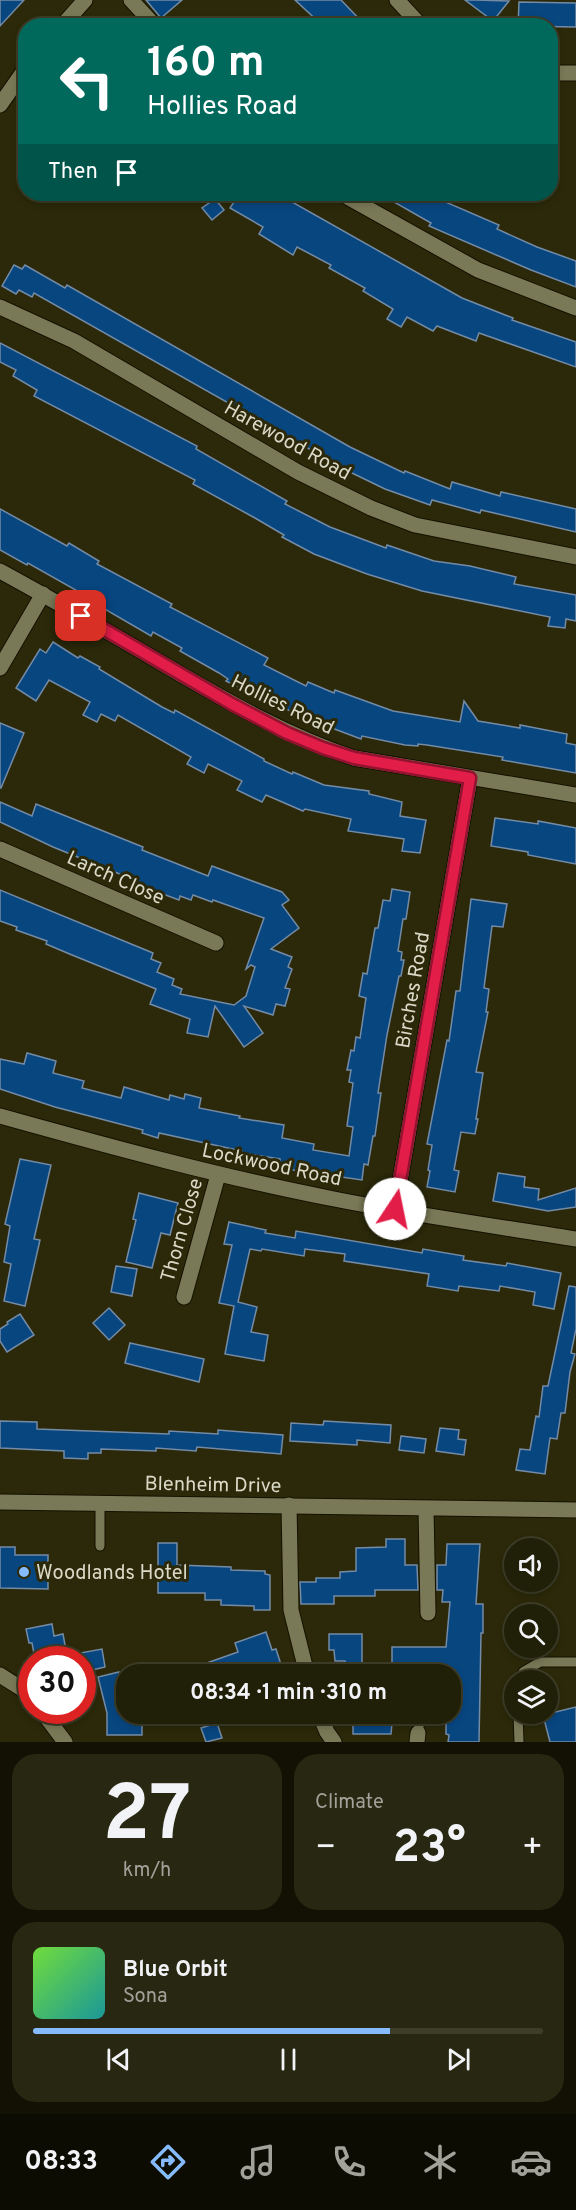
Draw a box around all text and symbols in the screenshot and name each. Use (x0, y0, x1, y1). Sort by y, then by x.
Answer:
text: 160 m (147, 38, 265, 91)
icon: left (48, 42, 126, 120)
text: Hollies Road (147, 90, 298, 124)
icon: arrive (110, 156, 143, 189)
text: Then (48, 159, 98, 186)
street label: Harewood Road (219, 396, 355, 487)
pin (55, 590, 106, 641)
icon: arrive (64, 599, 97, 632)
street label: Hollies Road (226, 670, 338, 742)
street label: Larch Close (62, 846, 168, 912)
street label: Birches Road (391, 930, 437, 1051)
street label: Lockwood Road (199, 1138, 344, 1193)
street label: Thorn Close (156, 1176, 210, 1286)
position arrow (363, 1177, 427, 1241)
street label: Blenheim Drive (144, 1472, 282, 1500)
map controls (504, 1538, 558, 1724)
button: sound (504, 1538, 558, 1592)
place label: Woodlands Hotel (36, 1561, 188, 1587)
marker: Woodlands Hotel (17, 1565, 31, 1579)
button: search (504, 1604, 558, 1658)
speed limit sign: 30 (18, 1646, 96, 1724)
button: layers (504, 1670, 558, 1724)
text: 08:34 · 1 min · 310 m (190, 1680, 387, 1707)
text: 27 (103, 1769, 191, 1868)
text: Climate (315, 1790, 384, 1816)
text: 23° (392, 1821, 466, 1878)
text: − (315, 1828, 336, 1870)
text: + (522, 1828, 543, 1870)
text: km/h (123, 1858, 171, 1884)
text: Blue Orbit (123, 1957, 228, 1984)
text: Sona (123, 1984, 168, 2010)
icon: previous (102, 2043, 135, 2076)
icon: pause (272, 2043, 305, 2076)
icon: next (442, 2043, 475, 2076)
icon: directions (147, 2141, 189, 2183)
icon: music (237, 2141, 279, 2183)
icon: phone (328, 2141, 370, 2183)
icon: climate (419, 2141, 461, 2183)
icon: car (510, 2141, 552, 2183)
text: 08:33 (24, 2145, 98, 2179)

